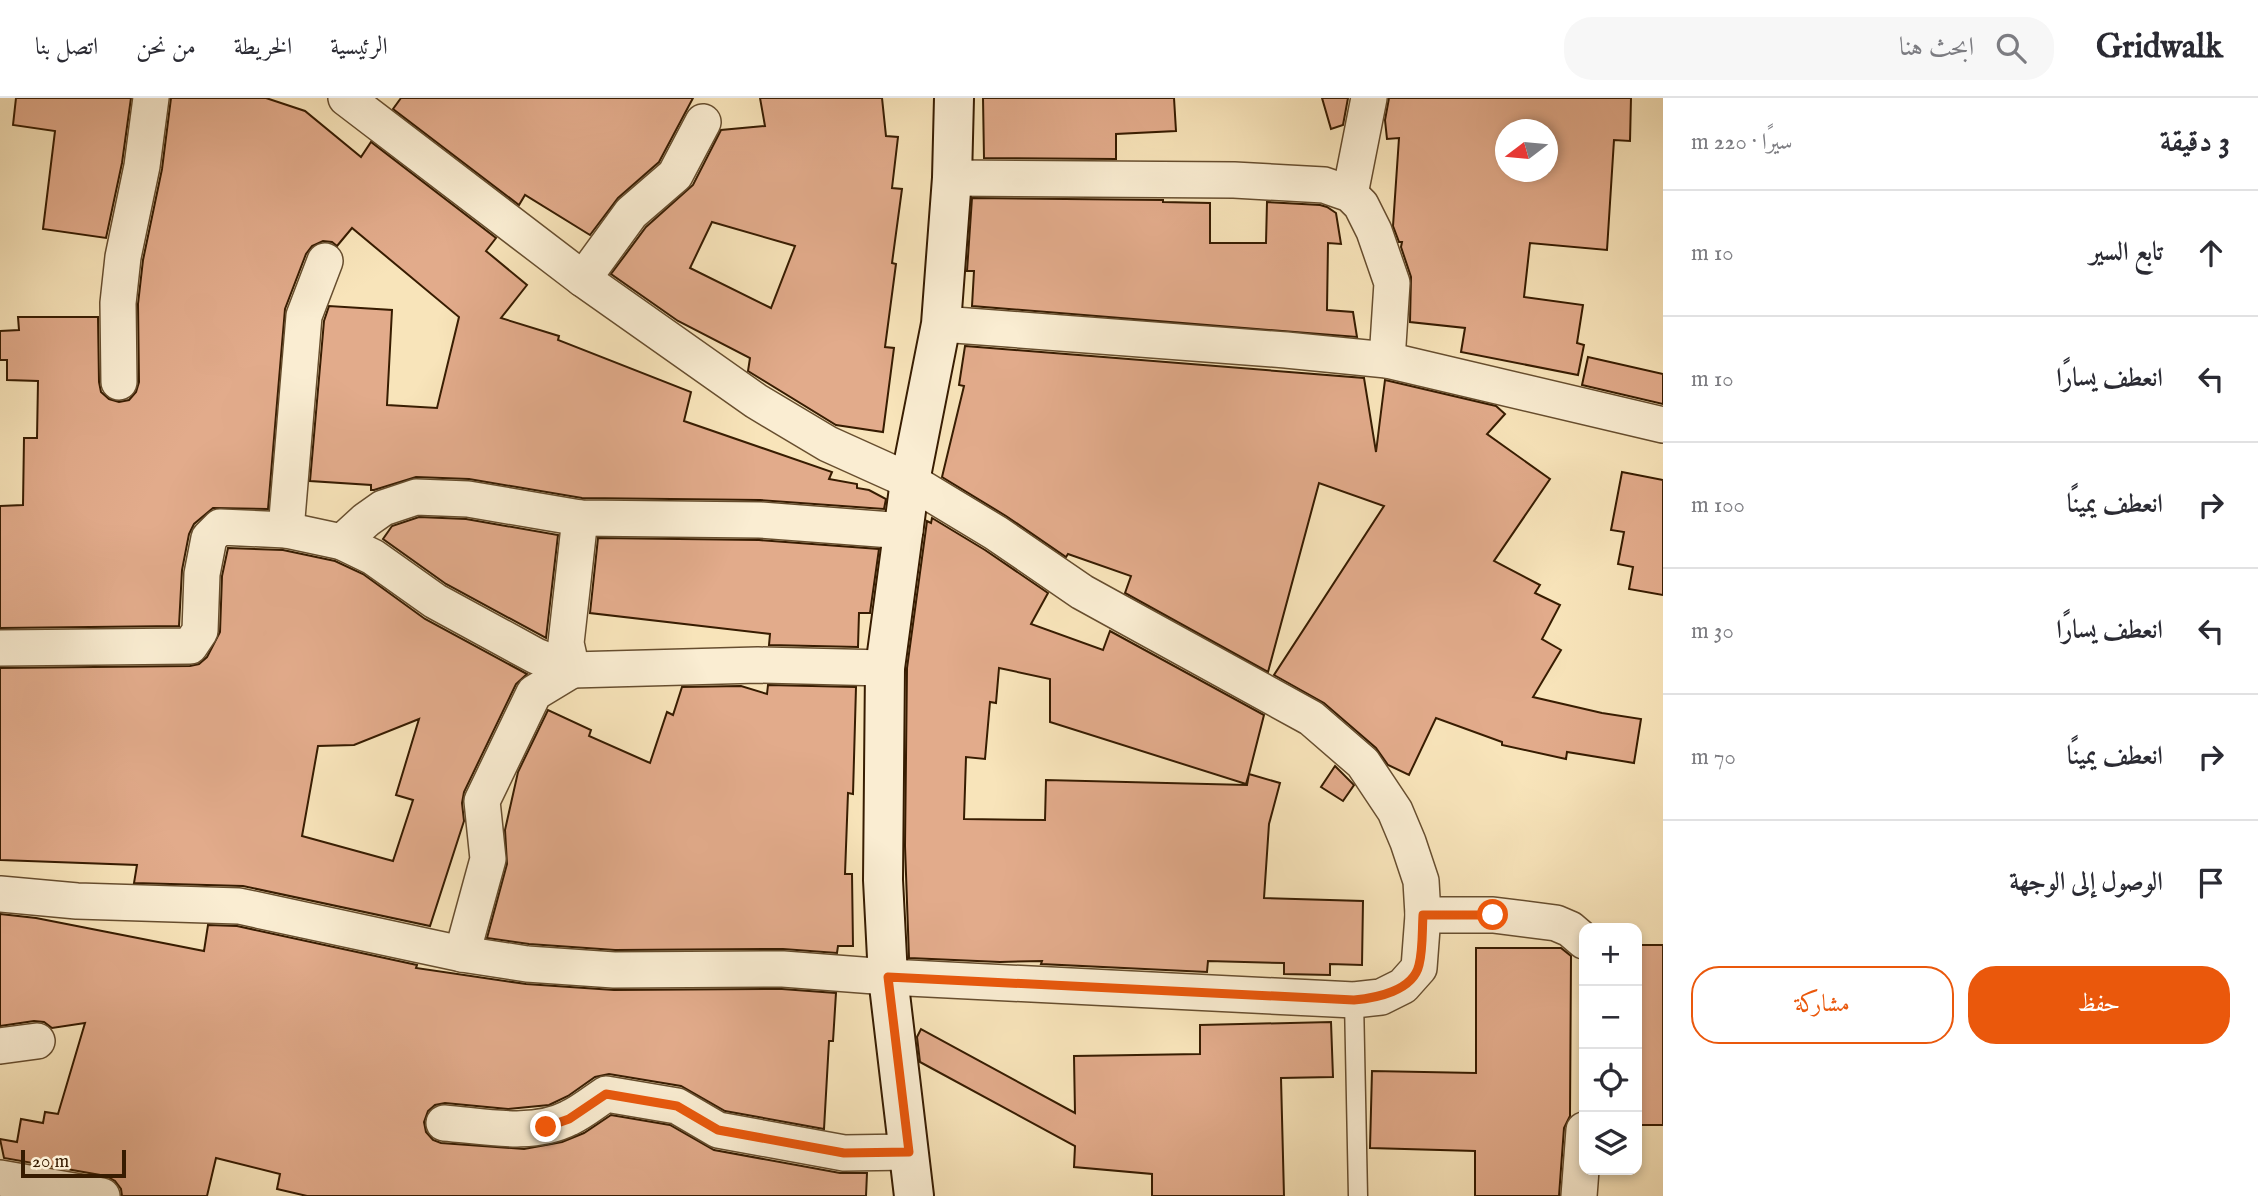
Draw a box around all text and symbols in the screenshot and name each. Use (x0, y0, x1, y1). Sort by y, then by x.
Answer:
search box (1564, 17, 2054, 80)
text: Gridwalk (2096, 27, 2223, 69)
icon: search (1992, 29, 2030, 67)
text: ابحث هنا (1899, 31, 1974, 64)
text: اتصل بنا (35, 32, 98, 63)
text: من نحن (136, 32, 196, 63)
text: الخريطة (234, 32, 292, 63)
text: الرئيسية (330, 32, 388, 63)
north arrow (1495, 119, 1558, 182)
text: 3 دقيقة (2160, 124, 2230, 162)
text: سيرًا · 220 m (1691, 128, 1793, 157)
icon: ahead (2192, 234, 2230, 272)
text: تابع السير (2089, 236, 2163, 269)
text: 10 m (1691, 239, 1734, 268)
icon: left (2192, 360, 2230, 398)
text: انعطف يسارًا (2056, 362, 2163, 395)
text: 10 m (1691, 365, 1734, 394)
icon: right (2192, 486, 2230, 524)
text: انعطف يمينًا (2067, 488, 2163, 521)
text: 100 m (1691, 491, 1745, 520)
icon: left (2192, 612, 2230, 650)
text: انعطف يسارًا (2056, 614, 2163, 647)
text: 30 m (1691, 617, 1734, 646)
icon: right (2192, 738, 2230, 776)
text: انعطف يمينًا (2067, 740, 2163, 773)
text: 70 m (1691, 743, 1736, 772)
icon: arrive (2192, 864, 2230, 902)
text: الوصول إلى الوجهة (2009, 866, 2163, 899)
route start (1477, 899, 1508, 930)
map controls (1579, 923, 1642, 1175)
button: + (1579, 923, 1642, 986)
button: مشاركة (1691, 966, 1954, 1044)
button: حفظ (1968, 966, 2230, 1044)
button: − (1579, 986, 1642, 1049)
button: locate (1579, 1049, 1642, 1112)
route end (530, 1111, 561, 1142)
button: layers (1579, 1112, 1642, 1175)
scale bar (21, 1147, 126, 1179)
text: 20 m (32, 1150, 69, 1174)

